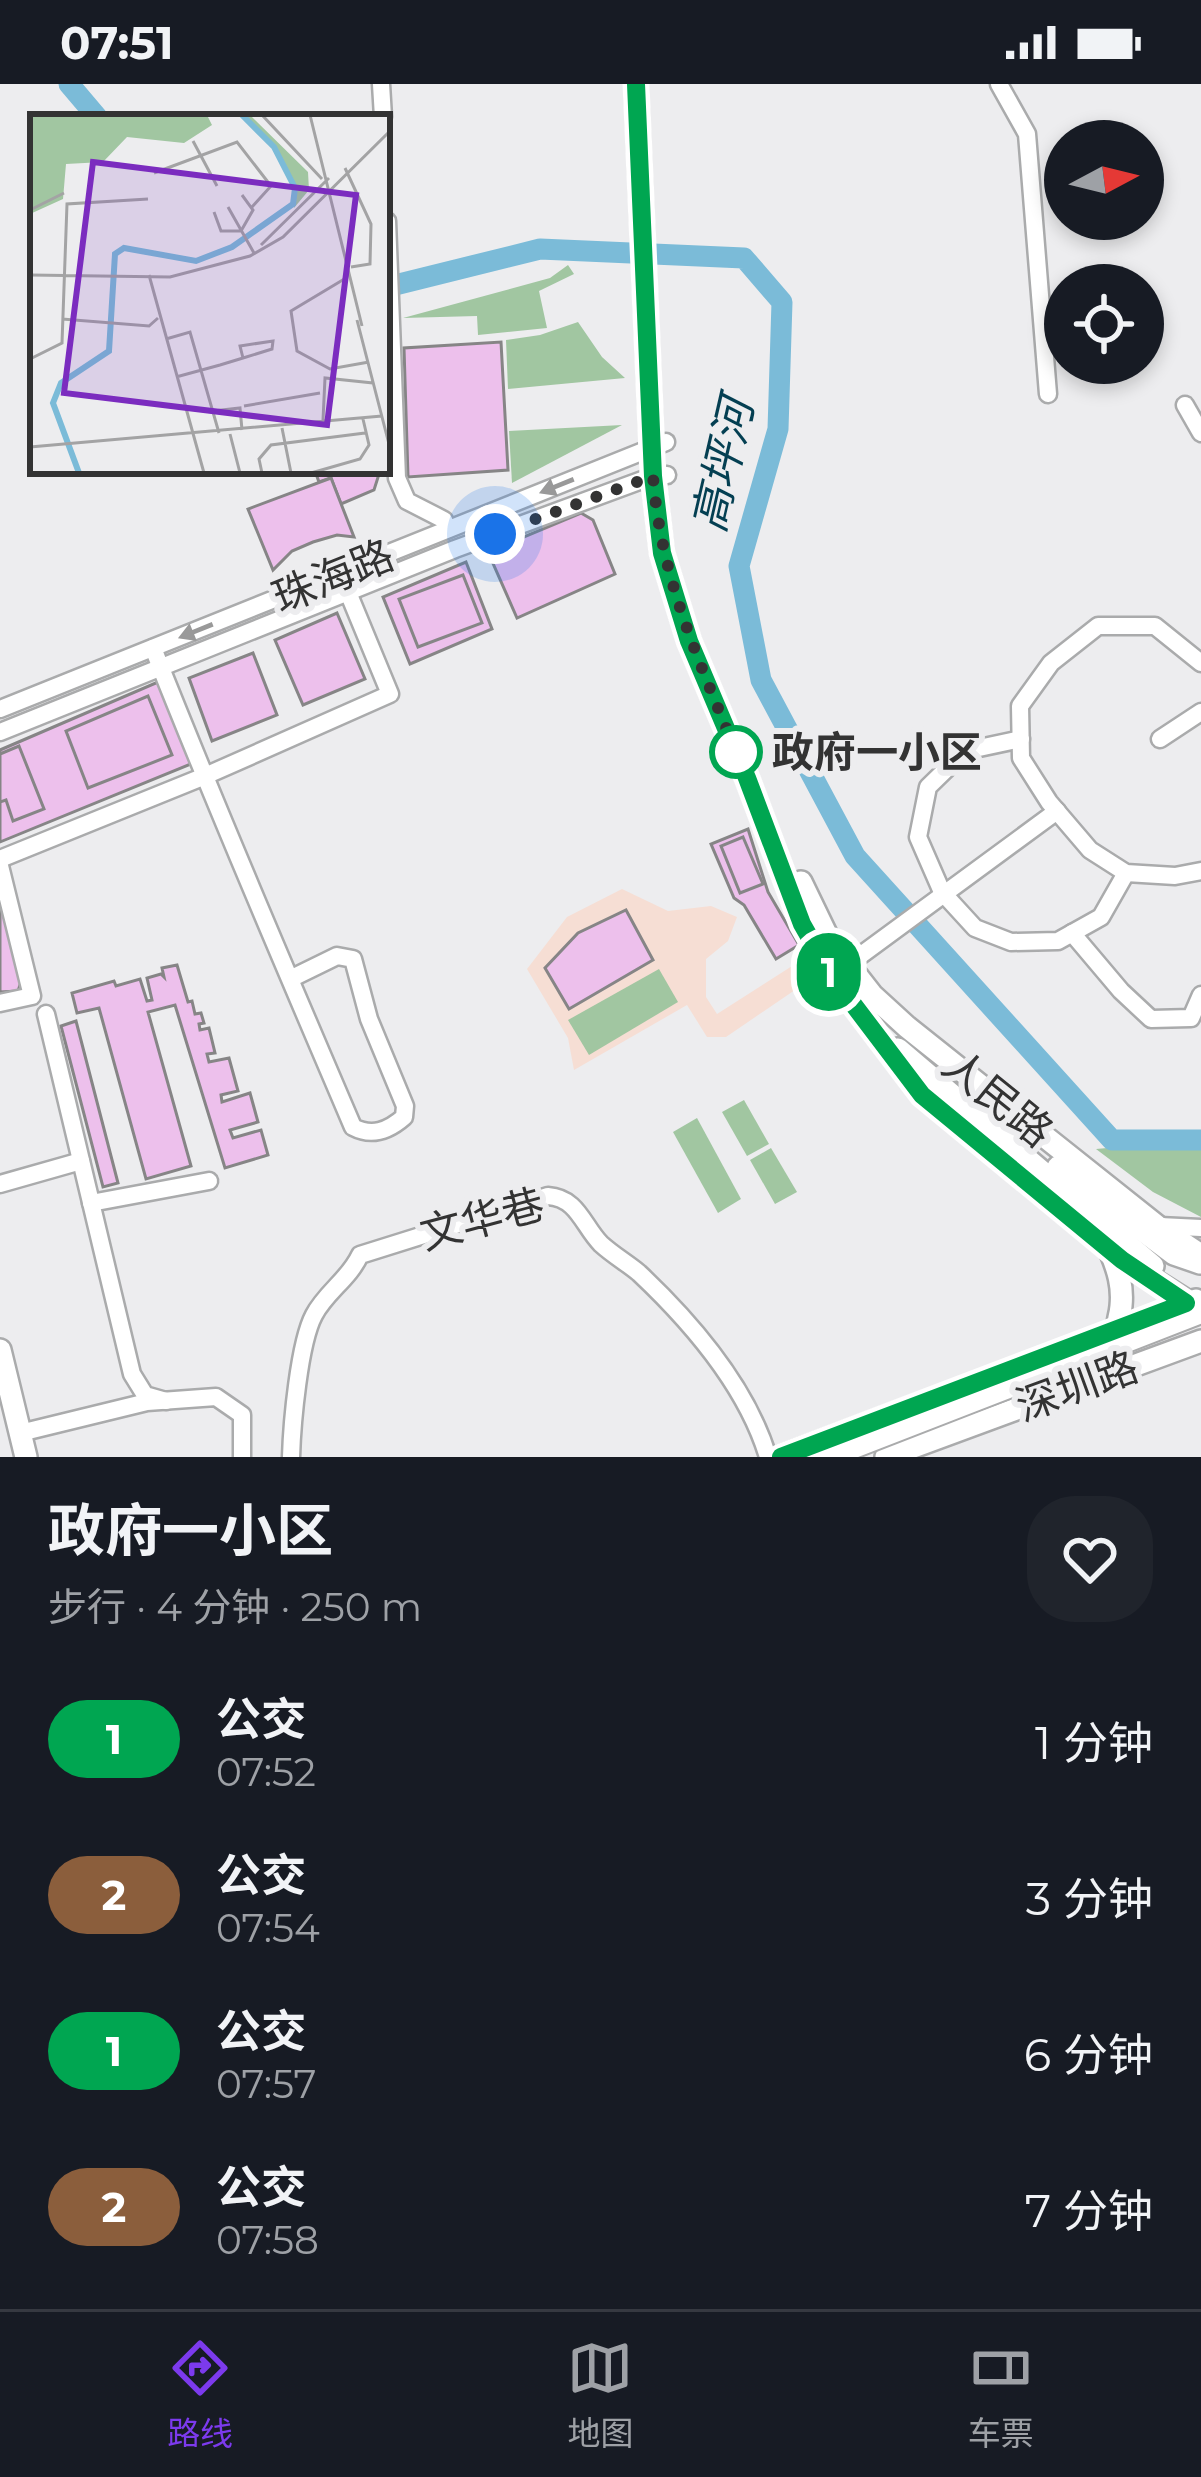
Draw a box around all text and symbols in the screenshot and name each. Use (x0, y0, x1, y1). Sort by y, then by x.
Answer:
text: 07:51 (60, 15, 174, 70)
inset map (30, 114, 390, 474)
north arrow (1044, 120, 1164, 240)
map controls (1044, 120, 1164, 384)
button: locate (1044, 264, 1164, 384)
water label: 高坪河 (680, 385, 766, 537)
one-way arrow (539, 477, 575, 496)
your location (465, 504, 525, 564)
street label: 珠海路 (265, 528, 401, 624)
one-way arrow (177, 622, 213, 641)
place label: 政府一小区 (772, 726, 982, 778)
marker: 政府一小区 (711, 727, 761, 777)
line badge: 1 (790, 933, 868, 1011)
text: 1 (821, 946, 837, 998)
street label: 人民路 (933, 1038, 1063, 1158)
street label: 文华巷 (414, 1178, 550, 1260)
street label: 深圳路 (1009, 1340, 1145, 1432)
text: 政府一小区 (48, 1496, 333, 1565)
button: heart (1027, 1496, 1153, 1622)
text: 步行 · 4 分钟 · 250 m (48, 1583, 422, 1631)
text: 公交 (216, 1691, 306, 1746)
text: 1 (106, 1713, 122, 1765)
text: 1 分钟 (1035, 1715, 1153, 1770)
text: 07:52 (216, 1748, 316, 1796)
text: 公交 (216, 1847, 306, 1902)
text: 2 (102, 1869, 126, 1921)
text: 3 分钟 (1026, 1871, 1153, 1926)
text: 07:54 (216, 1904, 320, 1952)
text: 公交 (216, 2003, 306, 2058)
text: 1 (106, 2025, 122, 2077)
text: 6 分钟 (1024, 2027, 1153, 2082)
text: 07:57 (216, 2060, 316, 2108)
text: 公交 (216, 2159, 306, 2214)
text: 2 (102, 2181, 126, 2233)
text: 7 分钟 (1025, 2183, 1153, 2238)
text: 07:58 (216, 2216, 319, 2264)
tab: 路线 (167, 2335, 233, 2455)
tab: 地图 (567, 2335, 633, 2455)
tab: 车票 (968, 2335, 1034, 2455)

